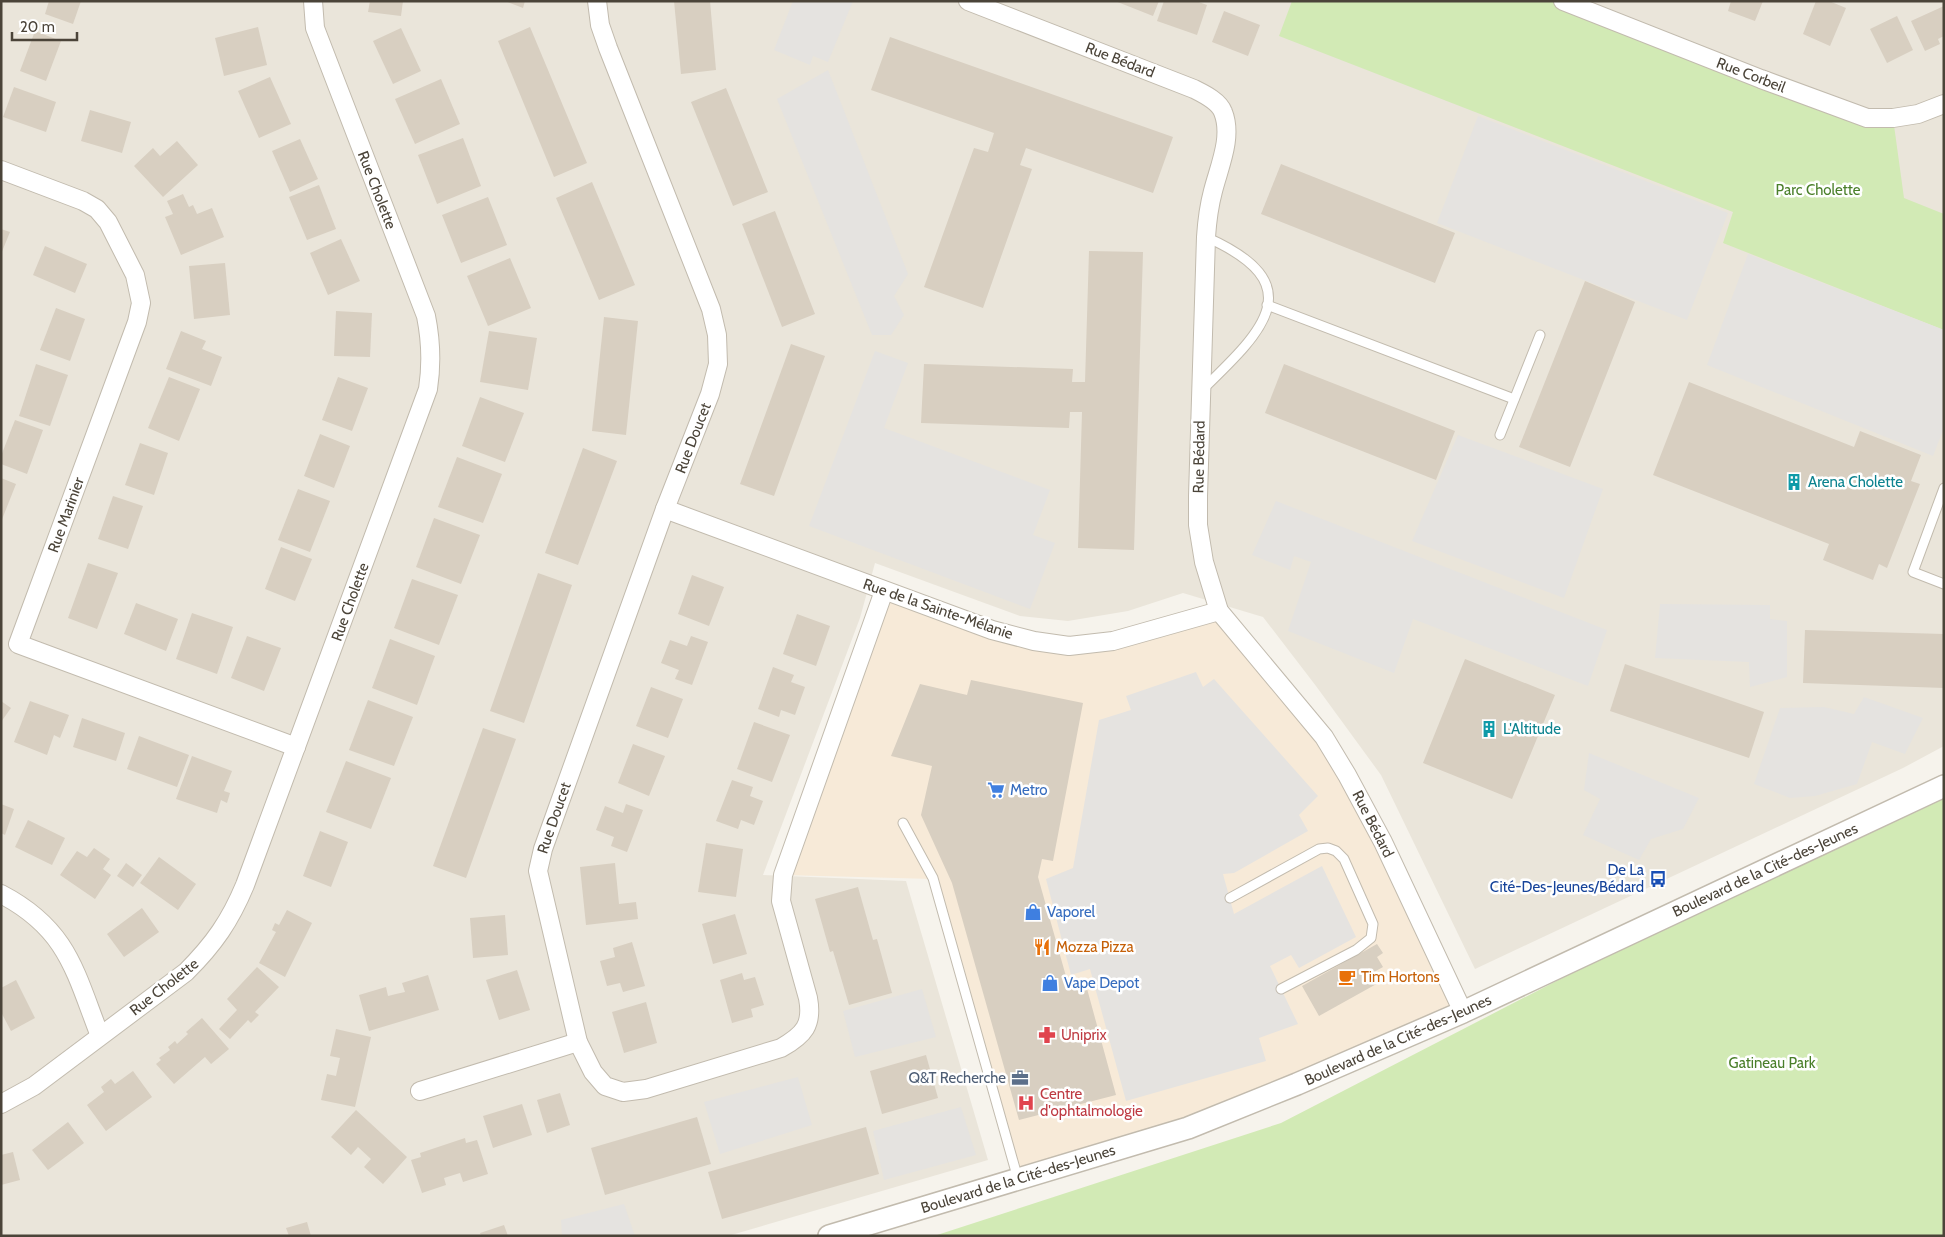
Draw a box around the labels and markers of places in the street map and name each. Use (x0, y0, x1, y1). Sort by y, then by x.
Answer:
building icon: Arena Cholette (1784, 472, 1804, 492)
place label: Arena Cholette (1808, 473, 1903, 491)
building icon: L'Altitude (1479, 719, 1499, 739)
place label: L'Altitude (1503, 720, 1561, 738)
supermarket icon: Metro (986, 780, 1006, 800)
place label: Metro (1010, 781, 1048, 799)
place label: De La Cité-Des-Jeunes/Bédard (1490, 861, 1645, 896)
bus stop icon: De La Cité-Des-Jeunes/Bédard (1648, 869, 1668, 889)
shop icon: Vaporel (1023, 902, 1043, 922)
place label: Vaporel (1047, 903, 1096, 921)
restaurant icon: Mozza Pizza (1032, 937, 1052, 957)
place label: Mozza Pizza (1056, 938, 1135, 956)
cafe icon: Tim Hortons (1337, 967, 1357, 987)
place label: Tim Hortons (1361, 968, 1440, 986)
shop icon: Vape Depot (1040, 973, 1060, 993)
place label: Vape Depot (1064, 974, 1139, 992)
pharmacy icon: Uniprix (1037, 1025, 1057, 1045)
place label: Uniprix (1061, 1026, 1107, 1044)
office icon: Q&T Recherche (1010, 1068, 1030, 1088)
place label: Q&T Recherche (909, 1069, 1006, 1087)
place label: Centre d'ophtalmologie (1040, 1085, 1143, 1120)
hospital icon: Centre d'ophtalmologie (1016, 1093, 1036, 1113)

